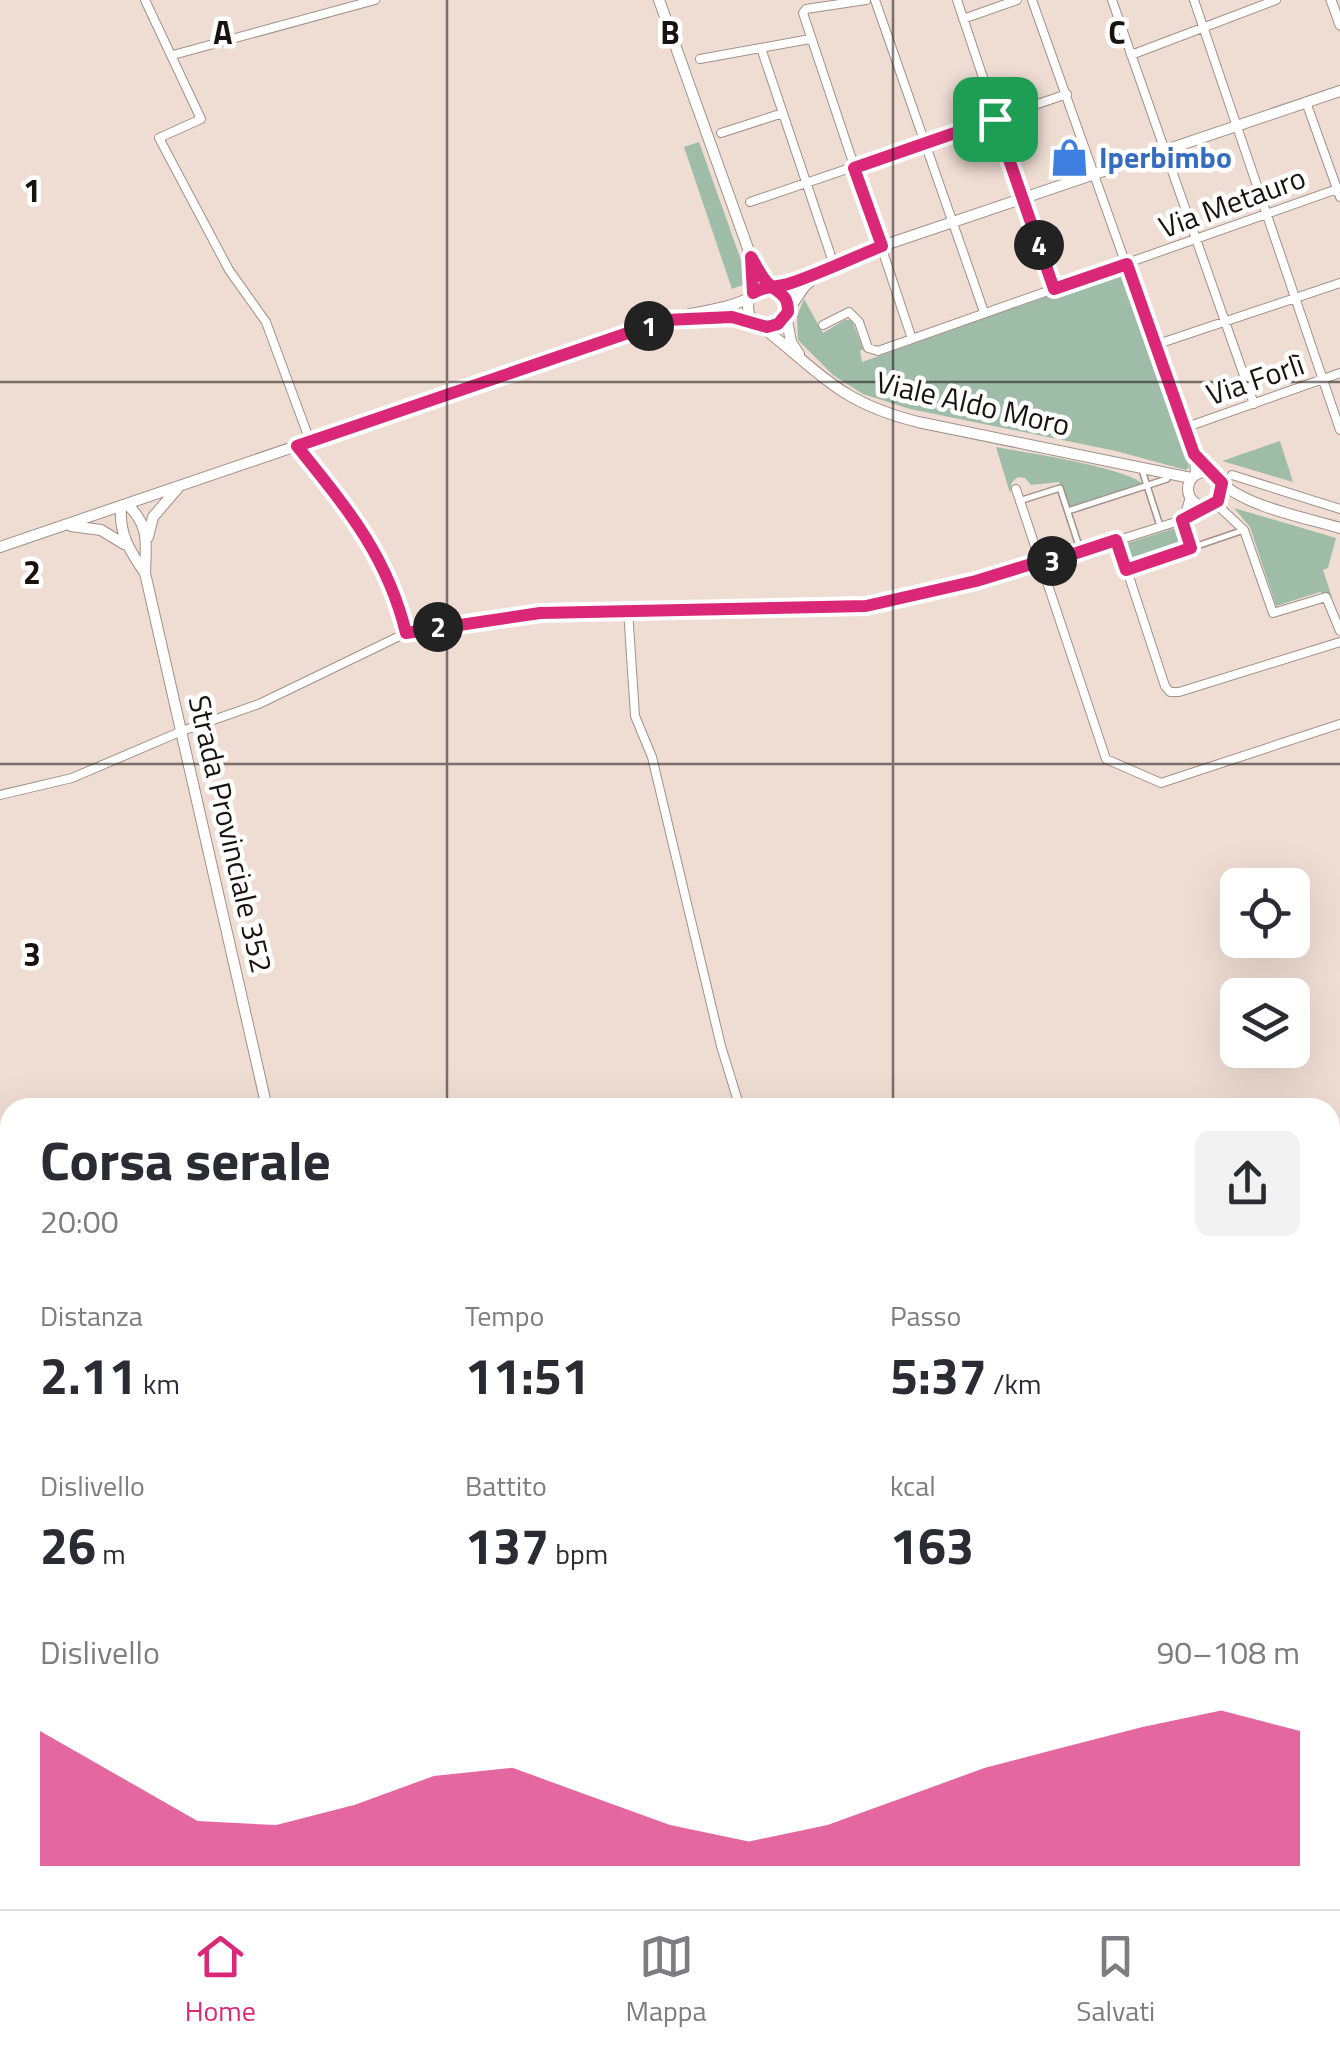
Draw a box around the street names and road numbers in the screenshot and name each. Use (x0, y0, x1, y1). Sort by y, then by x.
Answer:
street label: Via Metauro (1152, 154, 1312, 250)
street label: Via Forlì (1200, 341, 1310, 417)
street label: Viale Aldo Moro (872, 358, 1074, 448)
street label: Strada Provinciale 352 (177, 691, 285, 977)

